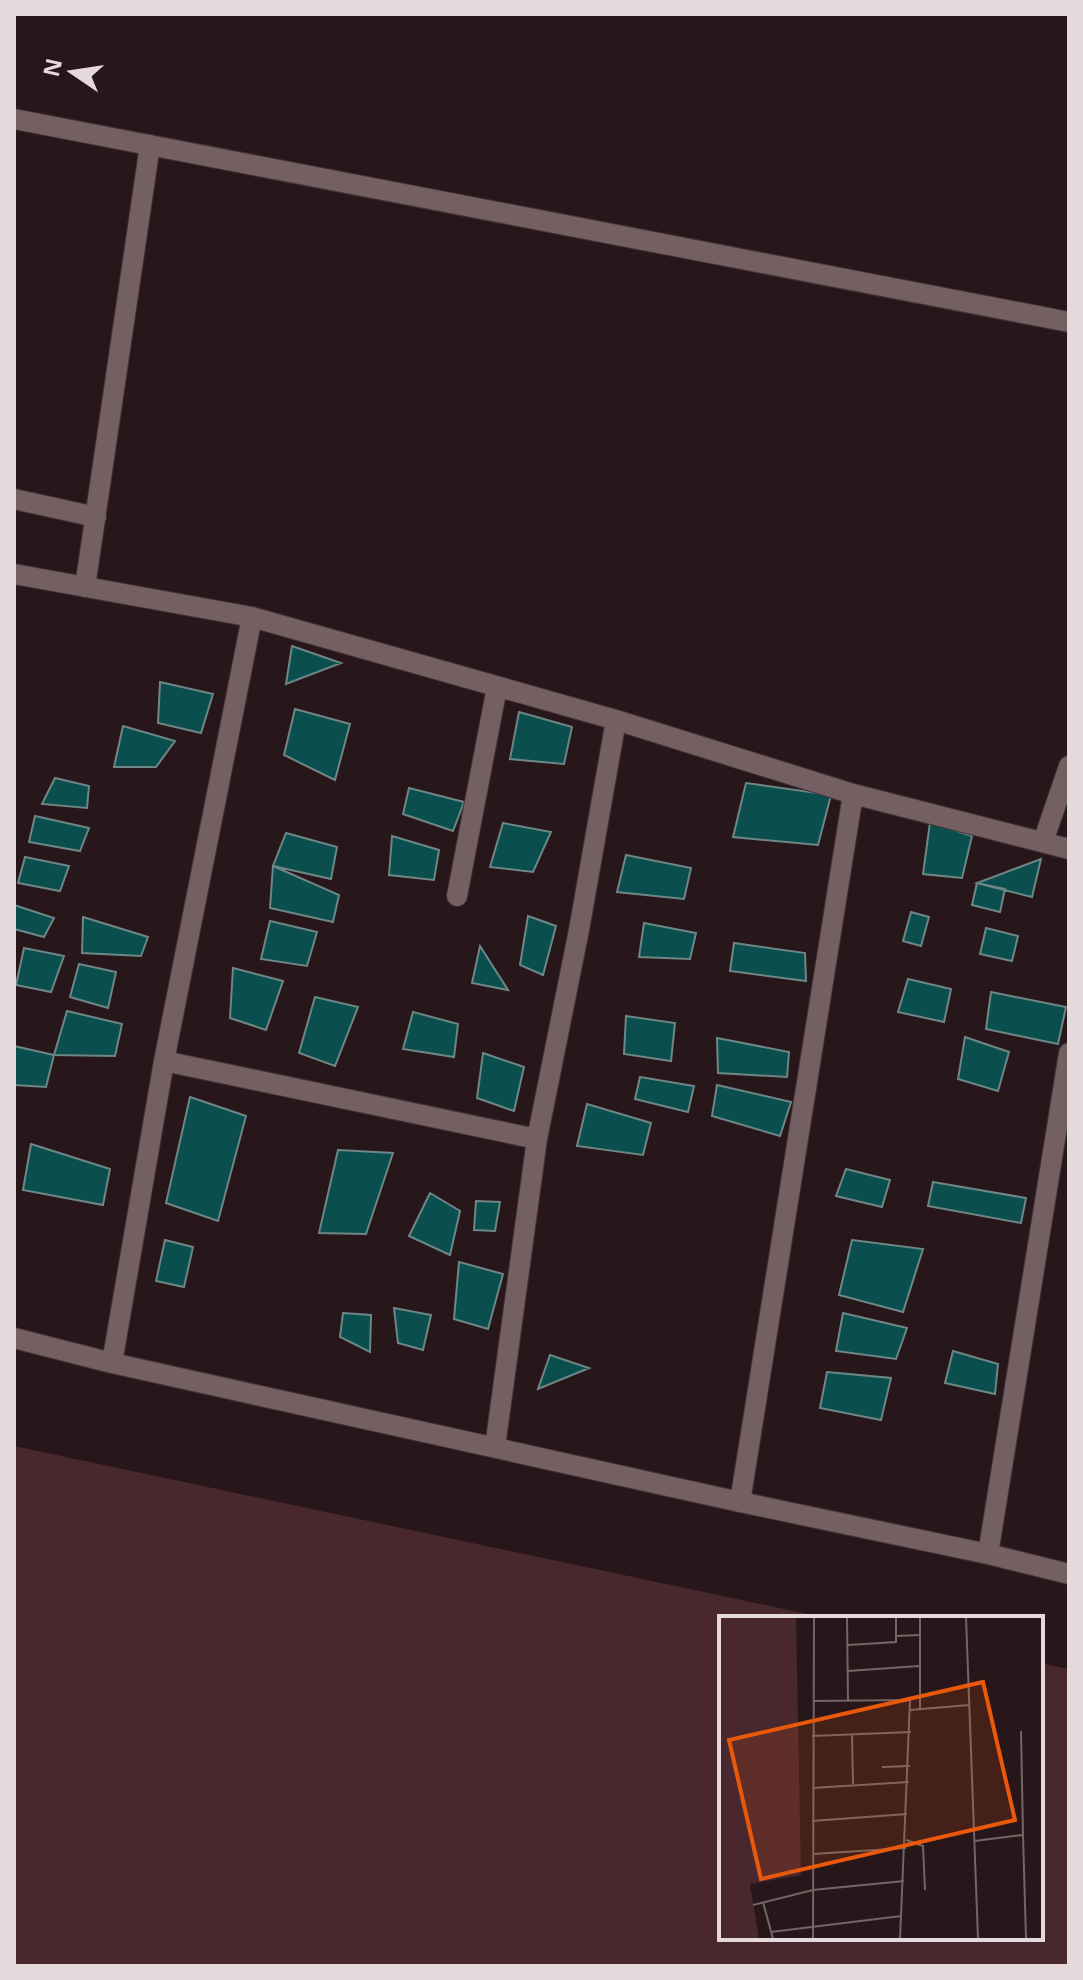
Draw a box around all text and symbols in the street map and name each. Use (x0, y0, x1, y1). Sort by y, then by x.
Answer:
north arrow (32, 32, 112, 112)
text: N (35, 55, 68, 79)
inset map (719, 1616, 1043, 1940)

